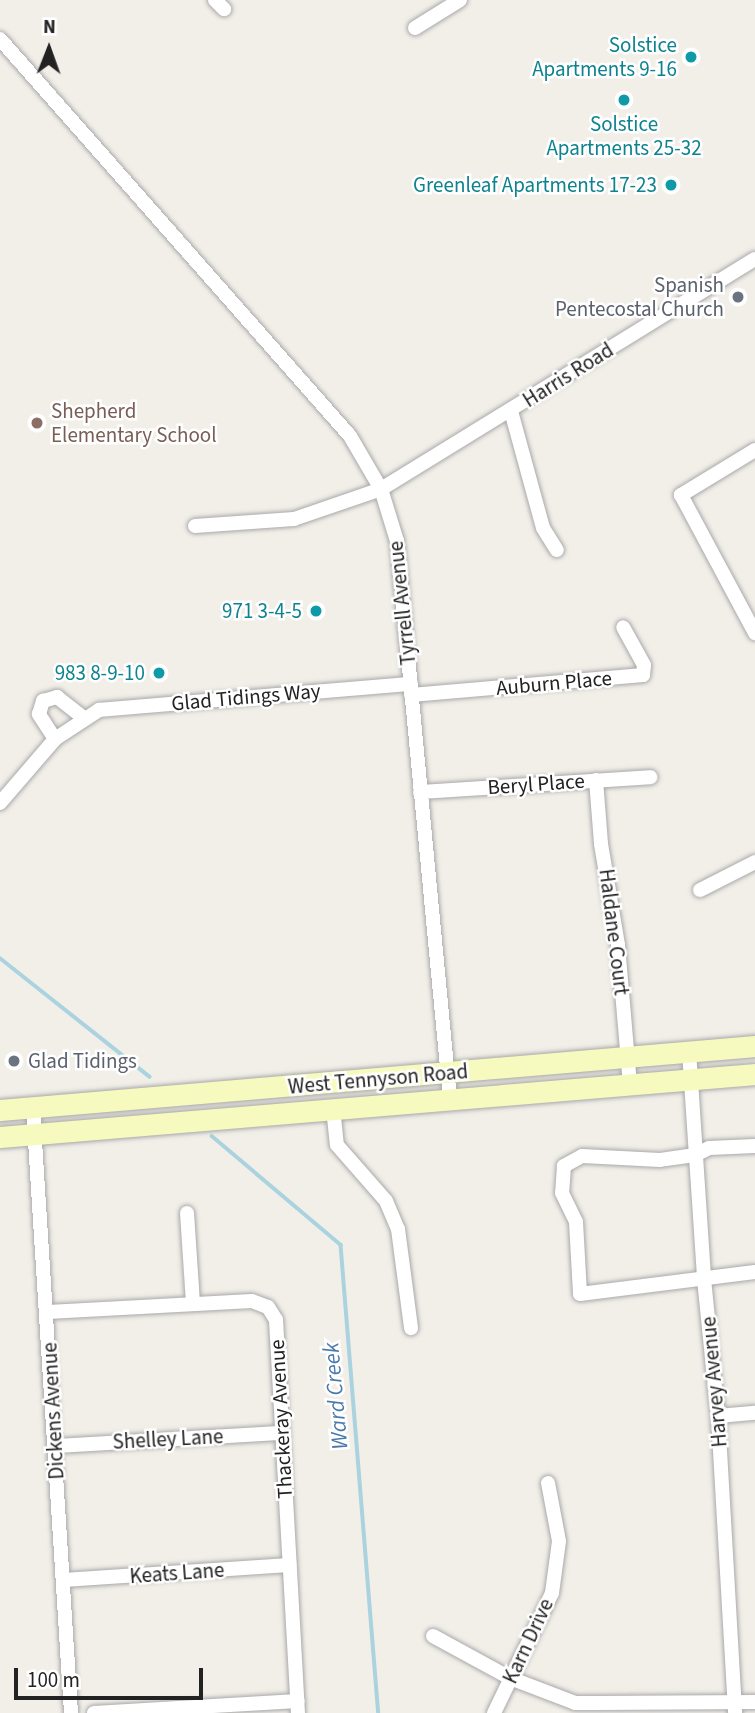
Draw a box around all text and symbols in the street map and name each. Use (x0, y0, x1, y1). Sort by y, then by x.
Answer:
north arrow (14, 14, 84, 84)
text: N (43, 14, 56, 41)
place label: Solstice Apartments 9-16 (532, 32, 677, 82)
marker: Solstice Apartments 9-16 (683, 49, 699, 65)
marker: Solstice Apartments 25-32 (616, 92, 632, 108)
place label: Solstice Apartments 25-32 (546, 111, 702, 161)
place label: Greenleaf Apartments 17-23 (413, 172, 657, 198)
marker: Greenleaf Apartments 17-23 (663, 177, 679, 193)
place label: Spanish Pentecostal Church (555, 272, 724, 322)
marker: Spanish Pentecostal Church (730, 289, 746, 305)
street label: Harris Road (518, 337, 618, 413)
place label: Shepherd Elementary School (51, 398, 217, 448)
marker: Shepherd Elementary School (29, 415, 45, 431)
street label: Tyrrell Avenue (383, 540, 421, 666)
place label: 971 3-4-5 (222, 598, 302, 624)
marker: 971 3-4-5 (308, 603, 324, 619)
place label: 983 8-9-10 (55, 660, 145, 686)
marker: 983 8-9-10 (151, 665, 167, 681)
street label: Auburn Place (495, 665, 613, 701)
street label: Glad Tidings Way (170, 678, 322, 716)
street label: Beryl Place (487, 768, 585, 800)
street label: Haldane Court (594, 867, 634, 997)
place label: Glad Tidings (28, 1048, 137, 1074)
marker: Glad Tidings (6, 1053, 22, 1069)
street label: West Tennyson Road (287, 1059, 469, 1099)
street label: Harvey Avenue (696, 1316, 732, 1448)
street label: Thackeray Avenue (264, 1339, 298, 1499)
water label: Ward Creek (318, 1341, 354, 1451)
street label: Dickens Avenue (37, 1342, 69, 1480)
street label: Shelley Lane (112, 1424, 224, 1454)
street label: Keats Lane (129, 1557, 225, 1589)
street label: Karn Drive (497, 1594, 559, 1688)
scale bar (18, 1654, 206, 1698)
text: 100 m (27, 1665, 80, 1695)

